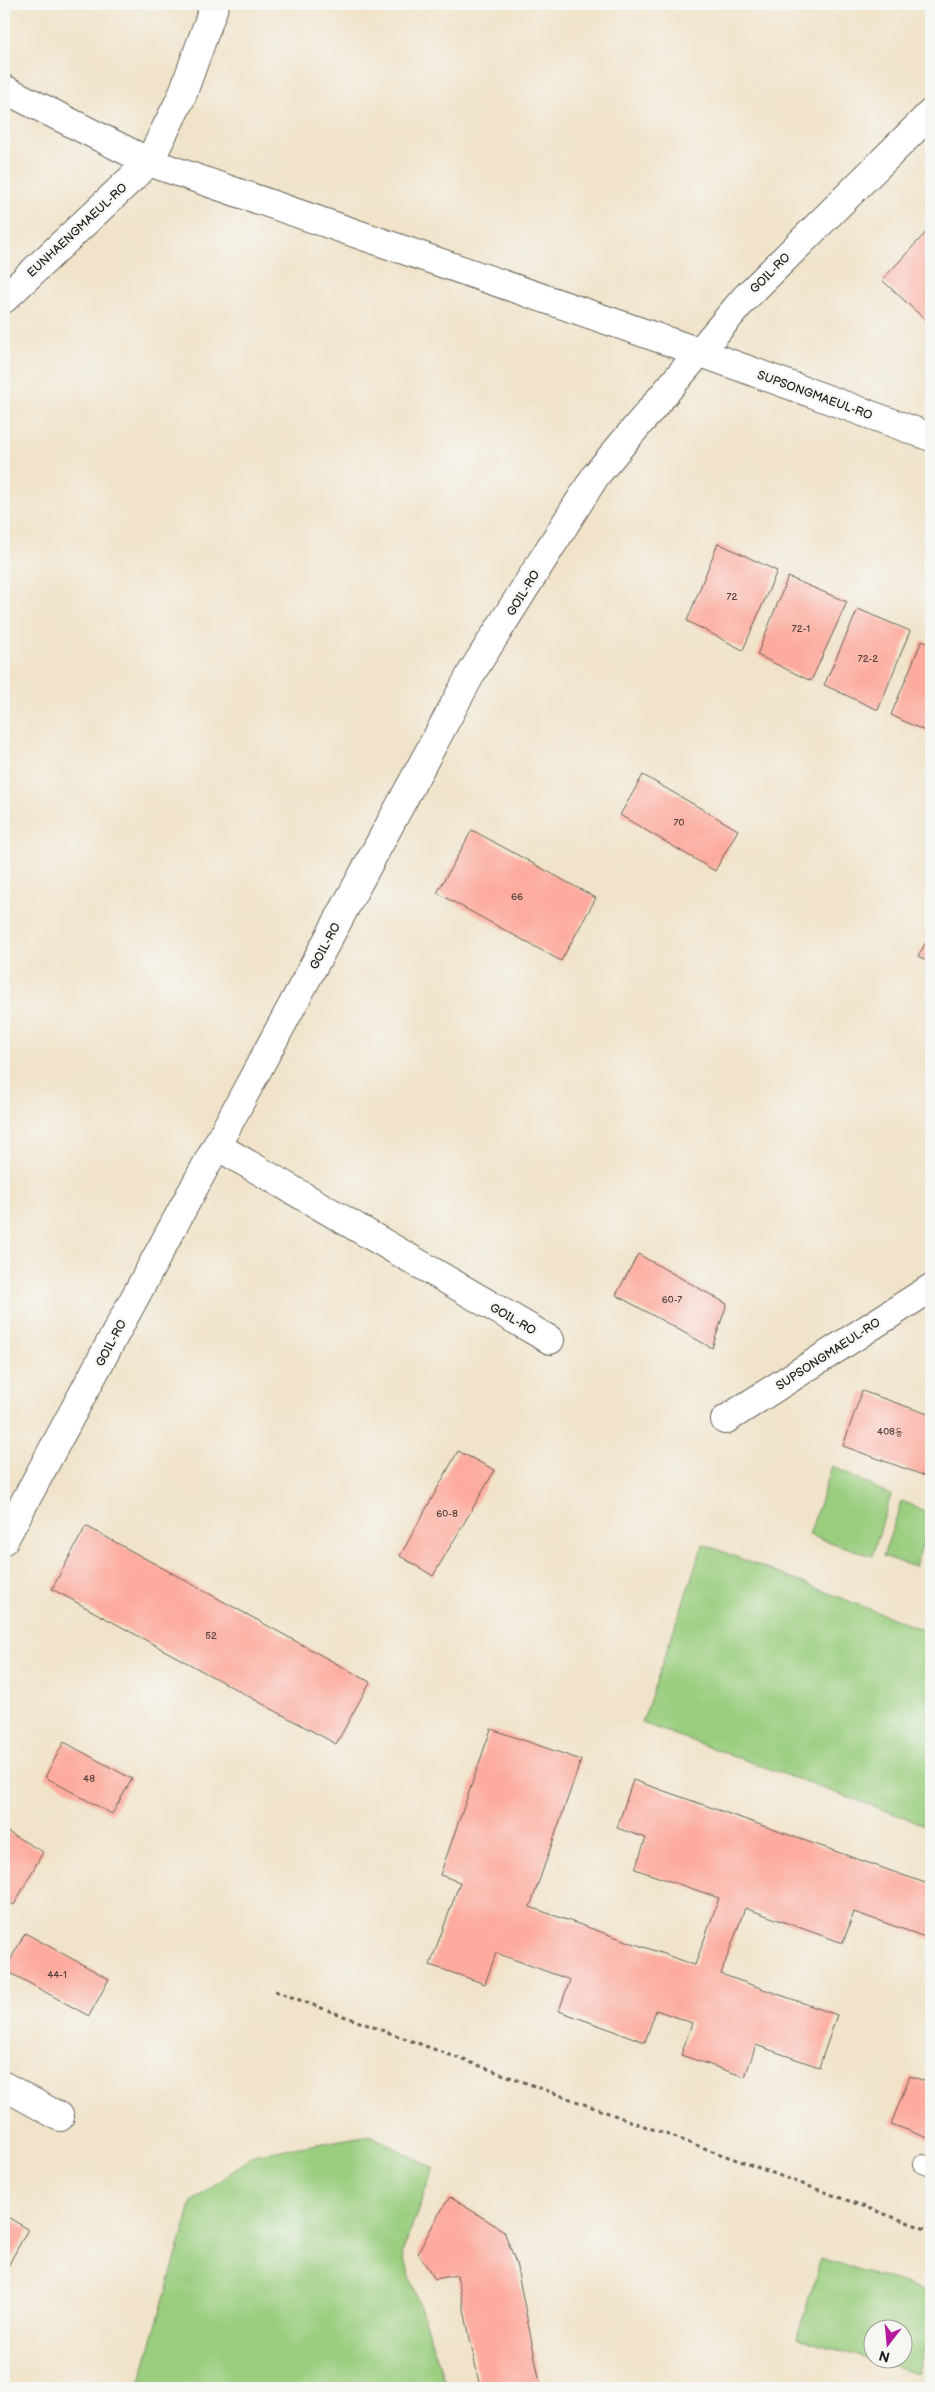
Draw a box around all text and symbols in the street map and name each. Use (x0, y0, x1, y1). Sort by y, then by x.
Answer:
street label: EUNHAENGMAEUL-RO (24, 180, 130, 281)
street label: GOIL-RO (747, 250, 794, 297)
street label: SUPSONGMAEUL-RO (755, 368, 874, 423)
street label: GOIL-RO (504, 568, 543, 619)
house number: 72 (727, 591, 738, 603)
house number: 72-1 (792, 623, 810, 635)
house number: 72-2 (858, 653, 878, 665)
house number: 70 (674, 817, 685, 829)
house number: 66 (511, 891, 523, 903)
street label: GOIL-RO (307, 920, 344, 972)
house number: 60-7 (662, 1294, 682, 1306)
street label: GOIL-RO (487, 1300, 539, 1339)
street label: SUPSONGMAEUL-RO (773, 1315, 883, 1394)
street label: GOIL-RO (93, 1317, 130, 1369)
house number: 408동 (877, 1426, 903, 1438)
house number: 60-8 (436, 1508, 458, 1520)
house number: 52 (205, 1630, 217, 1642)
house number: 48 (83, 1773, 95, 1785)
house number: 44-1 (47, 1969, 67, 1981)
north arrow (862, 2320, 912, 2370)
text: N (877, 2346, 892, 2366)

